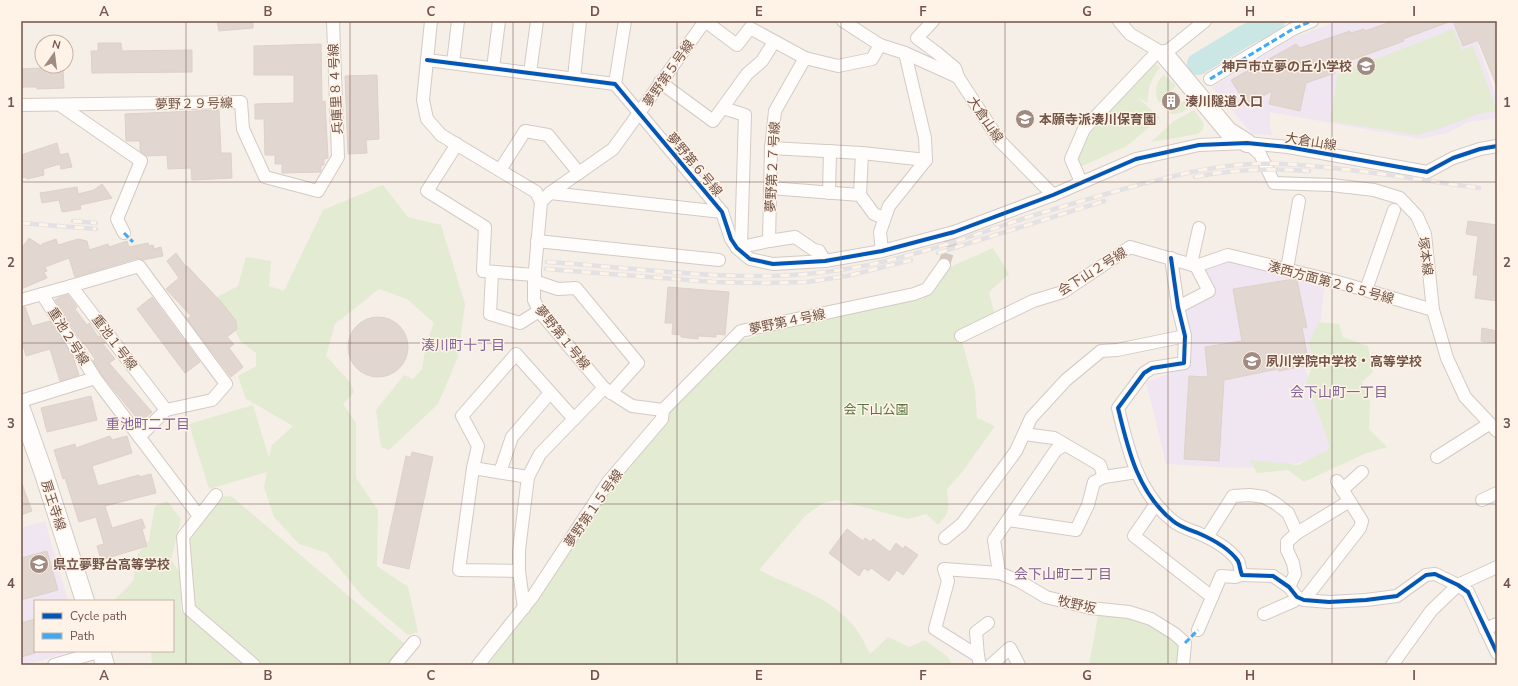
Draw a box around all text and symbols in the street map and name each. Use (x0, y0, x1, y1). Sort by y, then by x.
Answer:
text: A (99, 3, 109, 21)
text: B (264, 3, 273, 21)
text: C (427, 3, 436, 21)
text: D (590, 3, 600, 21)
text: E (755, 3, 763, 21)
text: F (919, 3, 927, 21)
text: G (1082, 3, 1092, 21)
text: H (1245, 3, 1255, 21)
text: I (1412, 3, 1416, 21)
north arrow (34, 34, 74, 74)
street label: 夢野第５号線 (639, 36, 699, 111)
text: N (50, 37, 62, 53)
street label: 兵庫里８４号線 (325, 43, 347, 135)
school or university icon: 神戸市立夢の丘小学校 (1355, 55, 1377, 77)
place label: 神戸市立夢の丘小学校 (1222, 58, 1352, 76)
building icon: 湊川隧道入口 (1160, 90, 1182, 112)
street label: 大倉山線 (963, 93, 1007, 146)
place label: 湊川隧道入口 (1185, 93, 1263, 111)
text: 1 (7, 94, 15, 112)
street label: 夢野２９号線 (155, 94, 233, 114)
text: 1 (1503, 94, 1511, 112)
school or university icon: 本願寺派湊川保育園 (1014, 108, 1036, 130)
place label: 本願寺派湊川保育園 (1039, 111, 1156, 129)
street label: 夢野第２７号線 (762, 121, 784, 213)
street label: 夢野第６号線 (662, 129, 726, 200)
street label: 大倉山線 (1284, 129, 1338, 155)
street label: 塚本線 (1413, 236, 1437, 277)
street label: 会下山２号線 (1055, 244, 1130, 300)
text: 2 (7, 254, 15, 272)
text: 2 (1503, 254, 1511, 272)
street label: 湊西方面第２６５号線 (1266, 257, 1396, 308)
street label: 夢野第１号線 (531, 302, 594, 374)
street label: 重池２号線 (43, 304, 93, 369)
street label: 夢野第４号線 (747, 305, 827, 339)
street label: 重池１号線 (87, 311, 141, 374)
district label: 湊川町十丁目 (421, 336, 505, 355)
school or university icon: 夙川学院中学校・高等学校 (1241, 350, 1263, 372)
place label: 夙川学院中学校・高等学校 (1266, 353, 1422, 371)
district label: 会下山町一丁目 (1290, 383, 1388, 402)
park label: 会下山公園 (843, 401, 909, 419)
text: 3 (7, 415, 15, 433)
district label: 重池町二丁目 (106, 415, 190, 434)
text: 3 (1503, 415, 1511, 433)
street label: 夢野第１５号線 (560, 466, 627, 551)
street label: 房王寺線 (36, 478, 70, 533)
school or university icon: 県立夢野台高等学校 (28, 553, 50, 575)
place label: 県立夢野台高等学校 (53, 556, 170, 574)
district label: 会下山町二丁目 (1014, 565, 1112, 584)
text: 4 (7, 575, 15, 593)
text: 4 (1503, 575, 1511, 593)
street label: 牧野坂 (1056, 592, 1098, 618)
legend (34, 600, 174, 652)
text: Cycle path (70, 608, 127, 624)
text: Path (70, 628, 95, 644)
text: A (99, 667, 109, 685)
text: B (264, 667, 273, 685)
text: C (427, 667, 436, 685)
text: D (590, 667, 600, 685)
text: E (755, 667, 763, 685)
text: F (919, 667, 927, 685)
text: G (1082, 667, 1092, 685)
text: H (1245, 667, 1255, 685)
text: I (1412, 667, 1416, 685)

